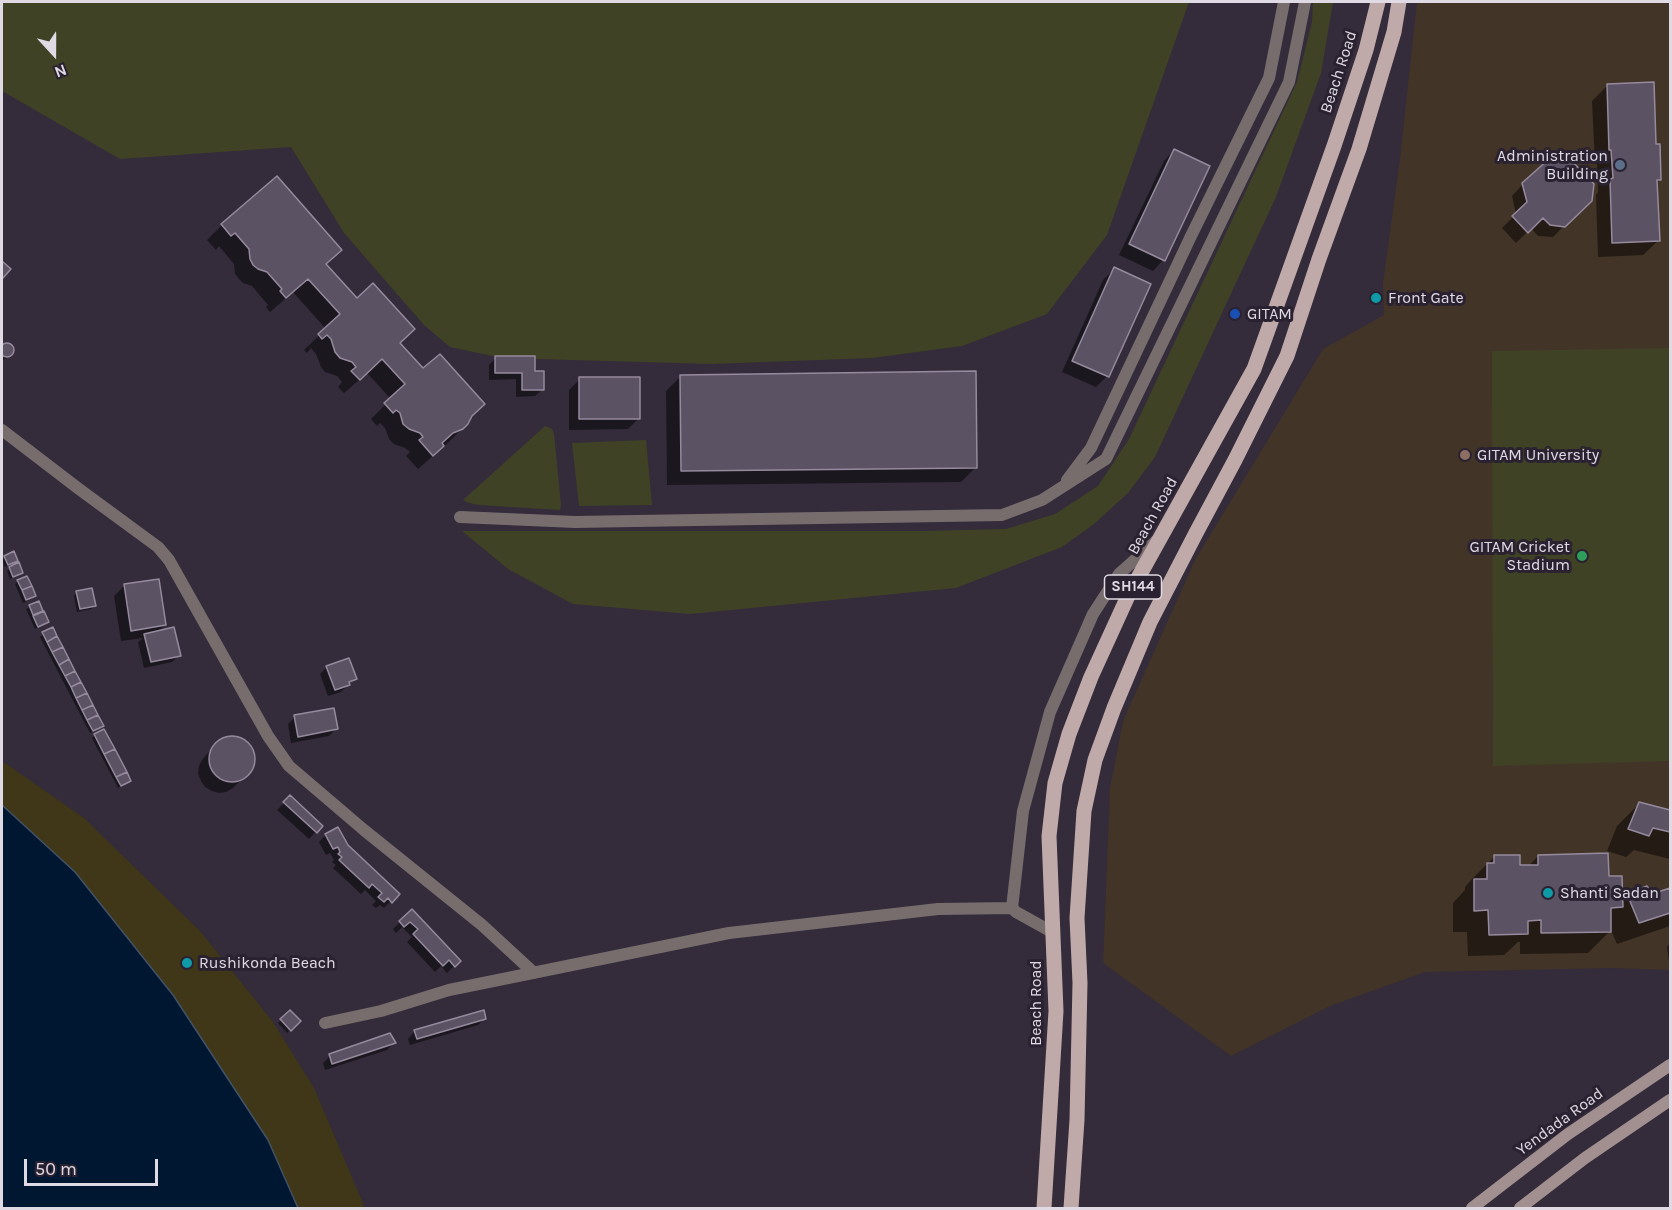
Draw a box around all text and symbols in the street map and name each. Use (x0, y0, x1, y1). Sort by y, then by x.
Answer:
north arrow (24, 24, 84, 84)
street label: Beach Road (1317, 28, 1361, 116)
text: N (52, 60, 69, 82)
place label: Administration Building (1497, 146, 1608, 184)
marker: Administration Building (1613, 158, 1627, 172)
place label: Front Gate (1388, 288, 1464, 308)
marker: Front Gate (1369, 291, 1383, 305)
place label: GITAM (1247, 304, 1292, 324)
marker: GITAM (1228, 307, 1242, 321)
place label: GITAM University (1477, 445, 1599, 465)
marker: GITAM University (1458, 448, 1472, 462)
street label: Beach Road (1124, 474, 1182, 558)
place label: GITAM Cricket Stadium (1469, 537, 1570, 575)
marker: GITAM Cricket Stadium (1575, 549, 1589, 563)
road number: SH144 (1104, 575, 1162, 599)
place label: Shanti Sadan (1560, 883, 1659, 903)
marker: Shanti Sadan (1541, 886, 1555, 900)
place label: Rushikonda Beach (199, 953, 336, 973)
marker: Rushikonda Beach (180, 956, 194, 970)
street label: Beach Road (1026, 960, 1046, 1046)
street label: Yendada Road (1513, 1084, 1607, 1160)
scale bar (27, 1147, 160, 1185)
text: 50 m (35, 1158, 77, 1180)

